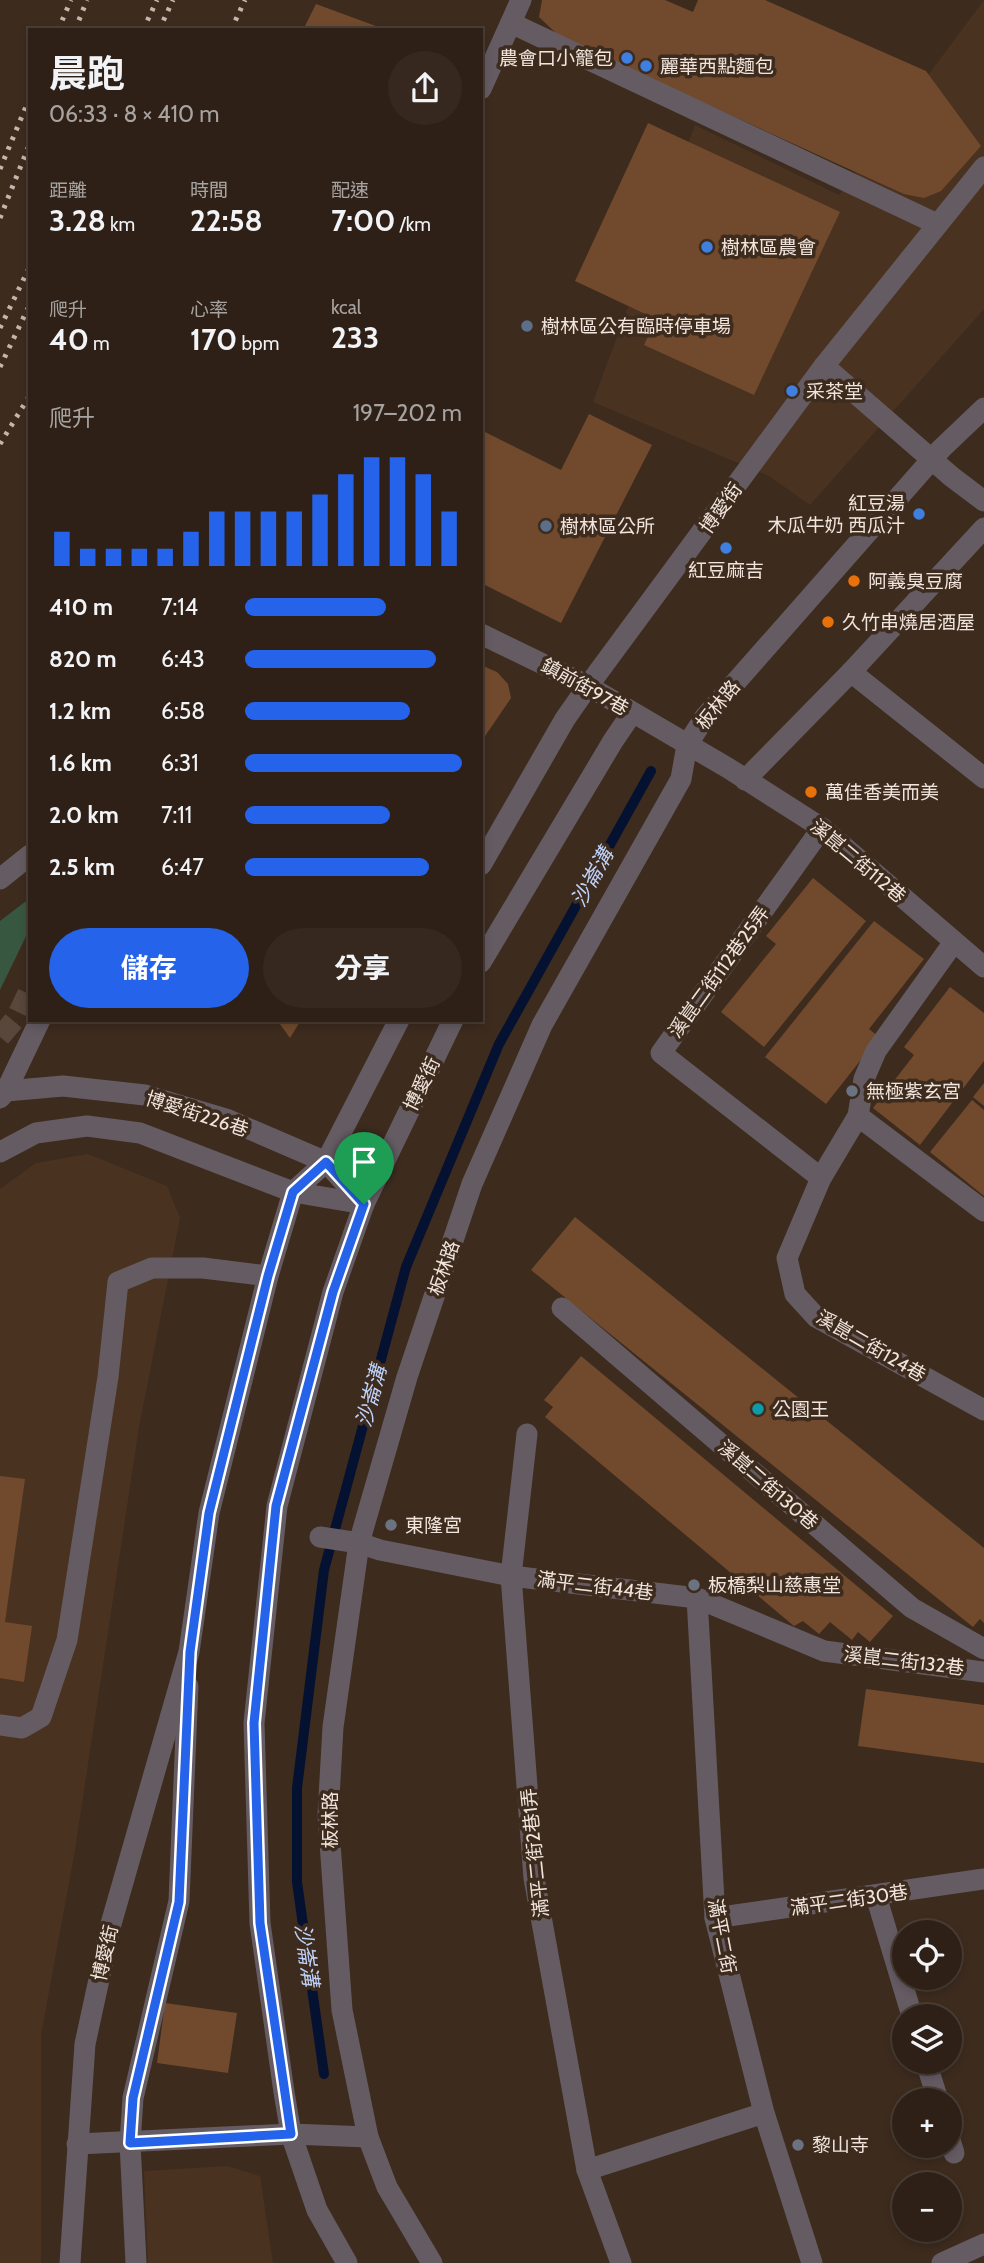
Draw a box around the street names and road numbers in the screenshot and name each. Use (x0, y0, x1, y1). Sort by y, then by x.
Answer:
street label: 博愛街 (695, 478, 747, 538)
street label: 鎮前街97巷 (537, 654, 633, 720)
street label: 板林路 (691, 676, 745, 734)
street label: 溪崑二街112巷 (806, 814, 910, 908)
street label: 溪崑二街112巷25弄 (664, 902, 774, 1042)
street label: 博愛街 (399, 1053, 445, 1115)
street label: 博愛街226巷 (143, 1087, 251, 1141)
street label: 板林路 (424, 1237, 464, 1299)
street label: 溪崑二街124巷 (812, 1306, 930, 1386)
street label: 溪崑二街130巷 (713, 1435, 823, 1535)
street label: 滿平二街44巷 (536, 1567, 654, 1605)
street label: 溪崑二街132巷 (842, 1642, 966, 1680)
street label: 滿平二街2巷1弄 (517, 1787, 553, 1919)
street label: 板林路 (319, 1791, 342, 1849)
street label: 滿平二街30巷 (789, 1880, 909, 1920)
street label: 滿平二街 (703, 1896, 741, 1976)
street label: 博愛街 (87, 1923, 123, 1983)

